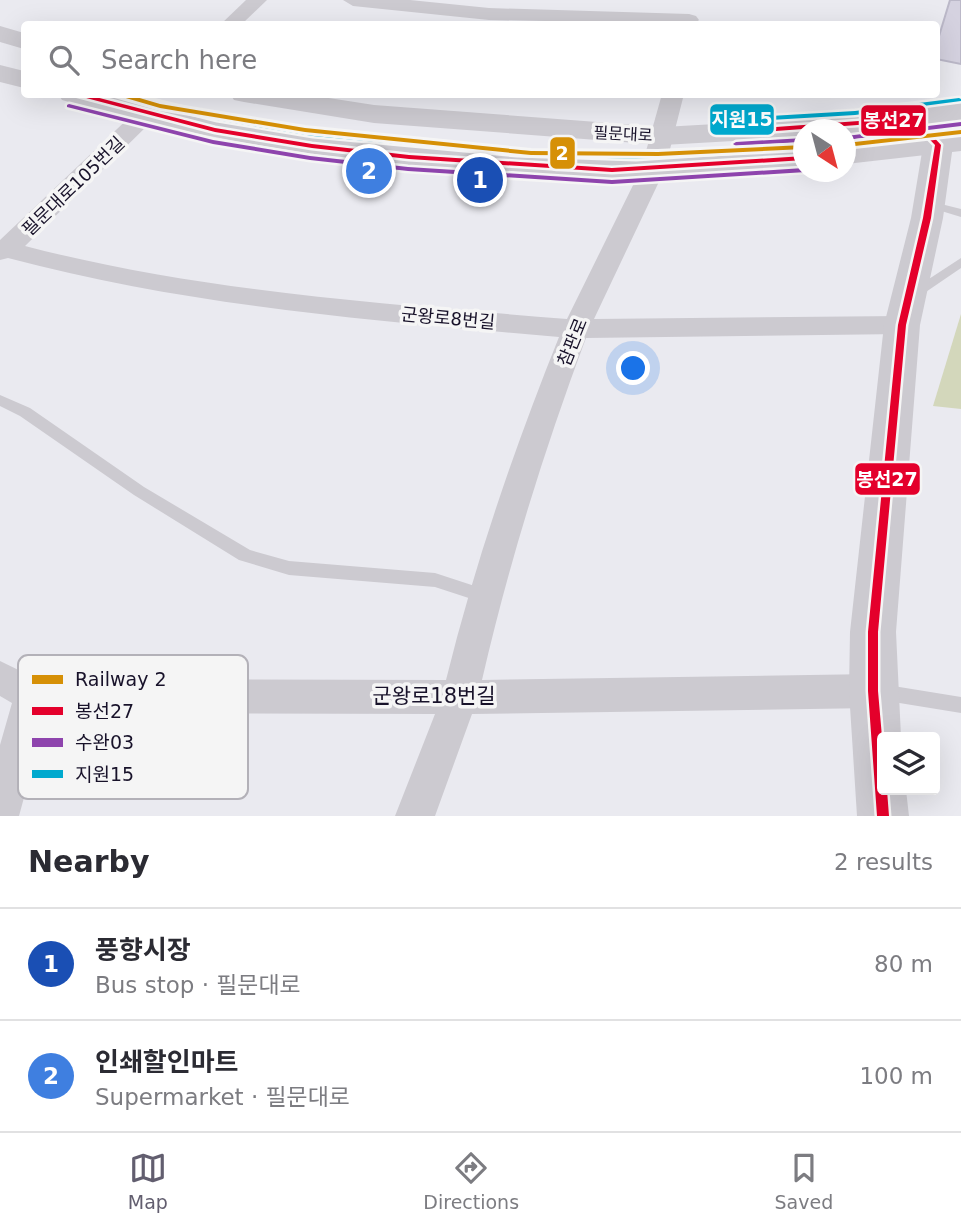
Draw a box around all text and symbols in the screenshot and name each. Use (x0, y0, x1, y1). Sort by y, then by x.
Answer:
search box (21, 21, 940, 98)
icon: search (45, 41, 83, 79)
text: Search here (101, 45, 257, 75)
line badge: 지원15 (709, 103, 775, 136)
line badge: 봉선27 (860, 104, 927, 137)
text: 지원15 (711, 108, 773, 130)
text: 봉선27 (863, 109, 925, 131)
north arrow (793, 119, 856, 182)
street label: 필문대로 (593, 123, 653, 145)
street label: 필문대로105번길 (18, 132, 128, 240)
line badge: 2 (549, 136, 576, 170)
text: 2 (555, 142, 569, 164)
pin: 2 (346, 145, 392, 197)
pin: 1 (457, 154, 503, 206)
street label: 군왕로8번길 (400, 303, 496, 333)
street label: 참판로 (553, 315, 591, 369)
your location (616, 351, 650, 385)
line badge: 봉선27 (854, 462, 921, 496)
text: 봉선27 (856, 468, 918, 490)
legend (18, 655, 248, 799)
text: Railway 2 (75, 668, 167, 690)
street label: 군왕로18번길 (372, 684, 496, 708)
text: 봉선27 (75, 700, 134, 722)
text: 수완03 (75, 731, 134, 753)
map controls (877, 732, 940, 795)
button: layers (877, 732, 940, 795)
text: 지원15 (75, 763, 134, 785)
text: Nearby (28, 844, 150, 879)
text: 2 results (834, 849, 933, 875)
text: 풍향시장 (95, 935, 191, 965)
text: 1 (43, 951, 59, 977)
text: 80 m (874, 951, 933, 977)
text: Bus stop · 필문대로 (95, 972, 301, 998)
text: 인쇄할인마트 (95, 1047, 239, 1077)
text: 2 (43, 1063, 59, 1089)
text: 100 m (859, 1063, 933, 1089)
text: Supermarket · 필문대로 (95, 1084, 350, 1110)
tab: Map (128, 1149, 168, 1213)
tab: Directions (423, 1149, 519, 1213)
tab: Saved (775, 1149, 833, 1213)

